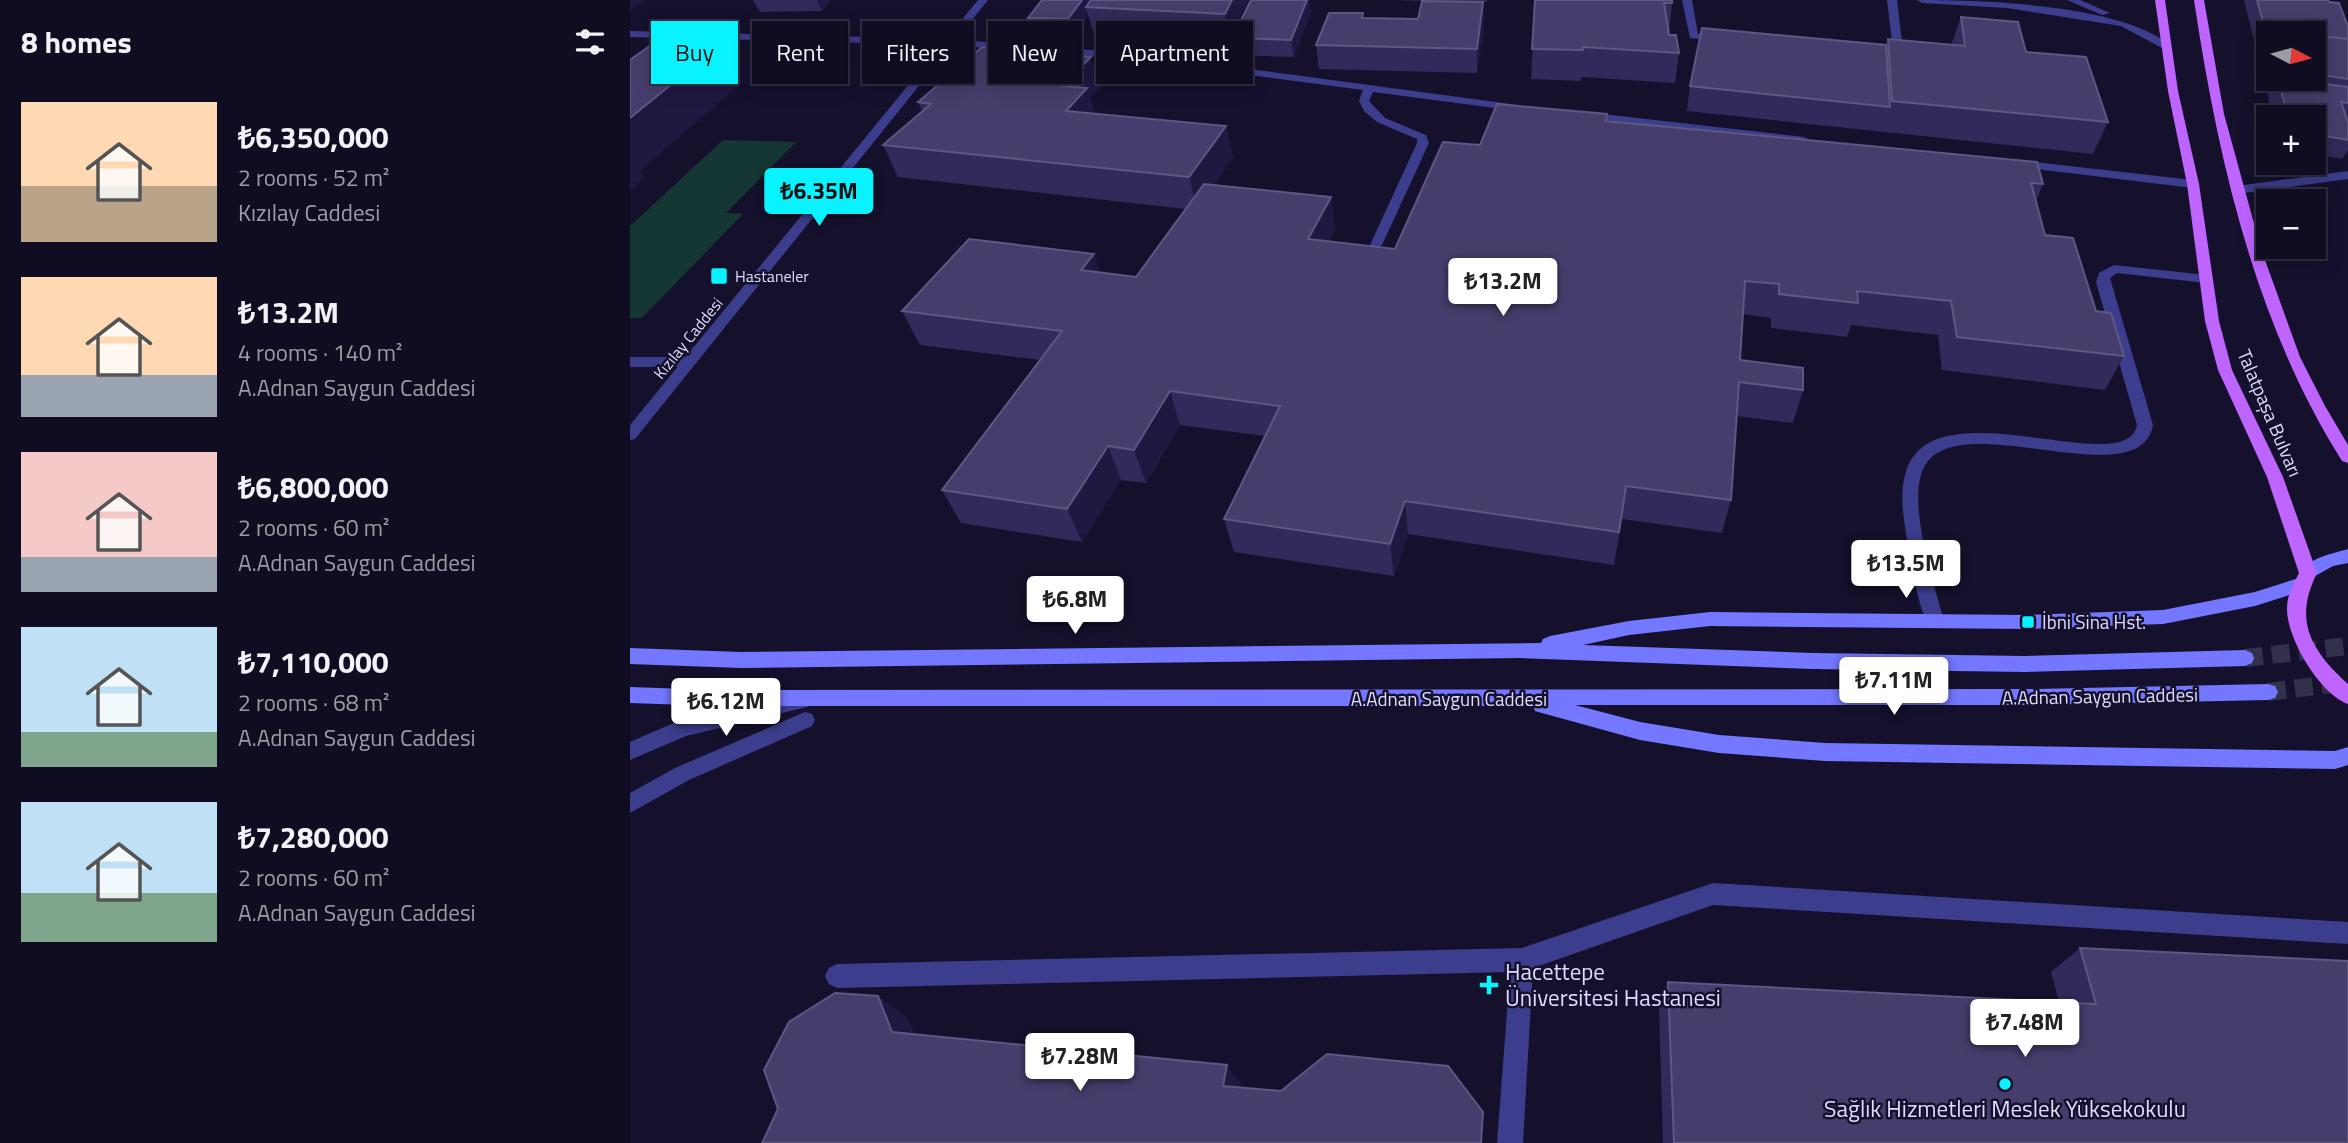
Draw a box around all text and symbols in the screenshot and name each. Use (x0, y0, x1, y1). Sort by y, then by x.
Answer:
text: 8 homes (21, 19, 132, 65)
chip: Buy (651, 21, 738, 84)
chip: Rent (752, 21, 848, 84)
chip: Filters (862, 21, 974, 84)
chip: New (988, 21, 1082, 84)
chip: Apartment (1096, 21, 1253, 84)
north arrow (2256, 21, 2326, 91)
map controls (2256, 21, 2326, 259)
icon: filters (571, 23, 609, 61)
button: + (2256, 105, 2326, 175)
text: ₺6,350,000 (238, 114, 389, 160)
icon: home (77, 130, 161, 214)
text: 2 rooms · 52 m² (238, 160, 389, 195)
pin: ₺6.35M (762, 168, 876, 228)
text: ₺6.35M (780, 173, 858, 208)
button: − (2256, 189, 2326, 259)
text: Kızılay Caddesi (238, 195, 380, 230)
pin: ₺13.2M (1446, 258, 1560, 318)
text: ₺13.2M (1464, 263, 1542, 298)
place label: Hastaneler (735, 264, 809, 288)
marker: Hastaneler (709, 266, 729, 286)
text: ₺13.2M (238, 289, 339, 335)
street label: Kızılay Caddesi (648, 292, 728, 384)
icon: home (77, 305, 161, 389)
text: 4 rooms · 140 m² (238, 335, 402, 370)
street label: Talatpaşa Bulvarı (2231, 345, 2310, 481)
text: A.Adnan Saygun Caddesi (238, 370, 476, 405)
text: ₺6,800,000 (238, 464, 389, 510)
icon: home (77, 480, 161, 564)
text: 2 rooms · 60 m² (238, 510, 389, 545)
pin: ₺13.5M (1849, 540, 1963, 600)
text: A.Adnan Saygun Caddesi (238, 545, 476, 580)
text: ₺13.5M (1867, 545, 1945, 580)
pin: ₺6.8M (1026, 576, 1124, 636)
text: ₺6.8M (1043, 581, 1107, 616)
place label: İbni Sina Hst. (2042, 607, 2146, 636)
marker: İbni Sina Hst. (2020, 614, 2036, 630)
text: ₺7,110,000 (238, 639, 389, 685)
icon: home (77, 655, 161, 739)
pin: ₺7.11M (1837, 658, 1951, 717)
text: ₺7.11M (1855, 662, 1933, 697)
pin: ₺6.12M (669, 678, 783, 738)
street label: A.Adnan Saygun Caddesi (2002, 679, 2198, 712)
text: ₺6.12M (687, 683, 765, 718)
street label: A.Adnan Saygun Caddesi (1351, 684, 1547, 713)
text: 2 rooms · 68 m² (238, 685, 389, 720)
text: A.Adnan Saygun Caddesi (238, 720, 476, 755)
text: ₺7,280,000 (238, 814, 389, 860)
icon: home (77, 830, 161, 914)
text: 2 rooms · 60 m² (238, 860, 389, 895)
text: A.Adnan Saygun Caddesi (238, 895, 476, 930)
place label: Hacettepe Üniversitesi Hastanesi (1505, 954, 1721, 1015)
marker: Hacettepe Üniversitesi Hastanesi (1479, 975, 1499, 995)
pin: ₺7.48M (1968, 1000, 2082, 1059)
text: ₺7.48M (1986, 1004, 2064, 1039)
pin: ₺7.28M (1023, 1034, 1137, 1093)
text: ₺7.28M (1041, 1038, 1119, 1073)
marker: Sağlık Hizmetleri Meslek Yüksekokulu (1997, 1076, 2013, 1092)
place label: Sağlık Hizmetleri Meslek Yüksekokulu (1824, 1091, 2186, 1126)

